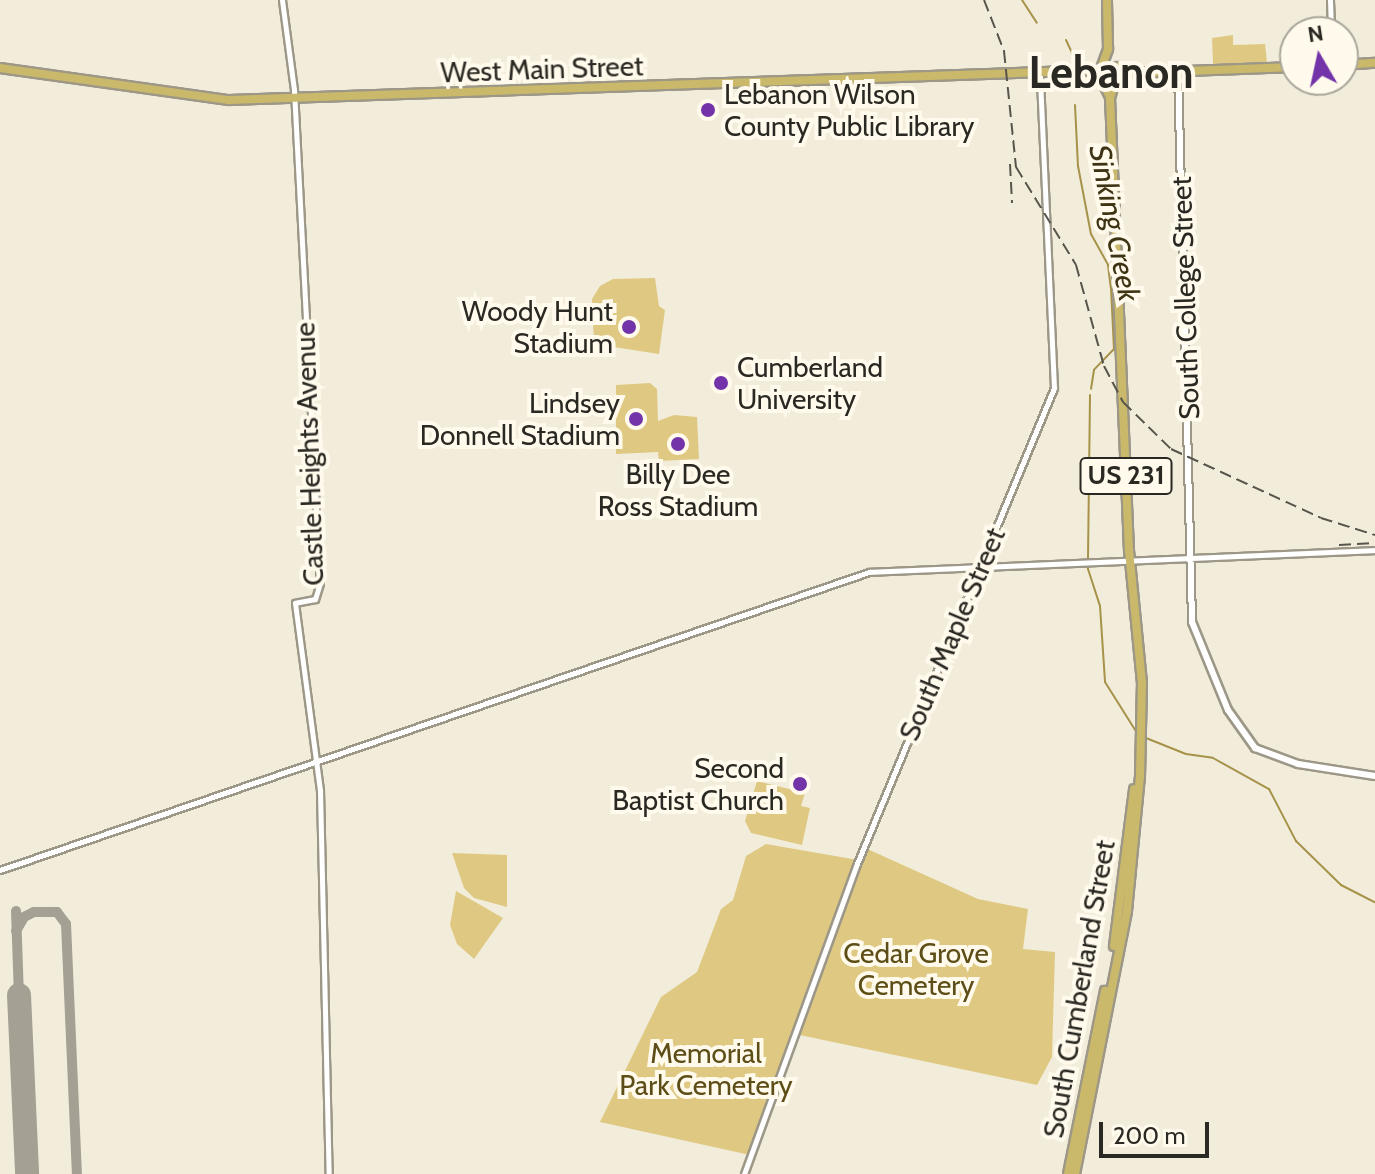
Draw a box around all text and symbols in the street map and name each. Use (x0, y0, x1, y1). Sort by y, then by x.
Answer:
north arrow (1279, 16, 1359, 96)
text: N (1306, 19, 1325, 48)
district label: Lebanon (1028, 47, 1194, 99)
street label: West Main Street (440, 49, 644, 89)
place label: Lebanon Wilson County Public Library (724, 77, 974, 143)
marker: Lebanon Wilson County Public Library (699, 101, 717, 119)
water label: Sinking Creek (1081, 142, 1147, 304)
street label: South College Street (1164, 176, 1206, 420)
place label: Woody Hunt Stadium (462, 294, 613, 360)
marker: Woody Hunt Stadium (620, 318, 638, 336)
street label: Castle Heights Avenue (288, 322, 330, 586)
place label: Cumberland University (737, 350, 883, 416)
marker: Cumberland University (712, 374, 730, 392)
place label: Lindsey Donnell Stadium (420, 386, 620, 452)
marker: Lindsey Donnell Stadium (627, 410, 645, 428)
marker: Billy Dee Ross Stadium (669, 435, 687, 453)
road number: US 231 (1078, 454, 1174, 498)
place label: Billy Dee Ross Stadium (598, 457, 758, 523)
street label: South Maple Street (892, 522, 1012, 746)
place label: Second Baptist Church (612, 751, 784, 817)
marker: Second Baptist Church (791, 775, 809, 793)
street label: South Cumberland Street (1036, 838, 1122, 1140)
park label: Cedar Grove Cemetery (843, 936, 989, 1002)
park label: Memorial Park Cemetery (619, 1036, 793, 1102)
scale bar (1103, 1106, 1213, 1156)
text: 200 m (1113, 1121, 1186, 1150)

